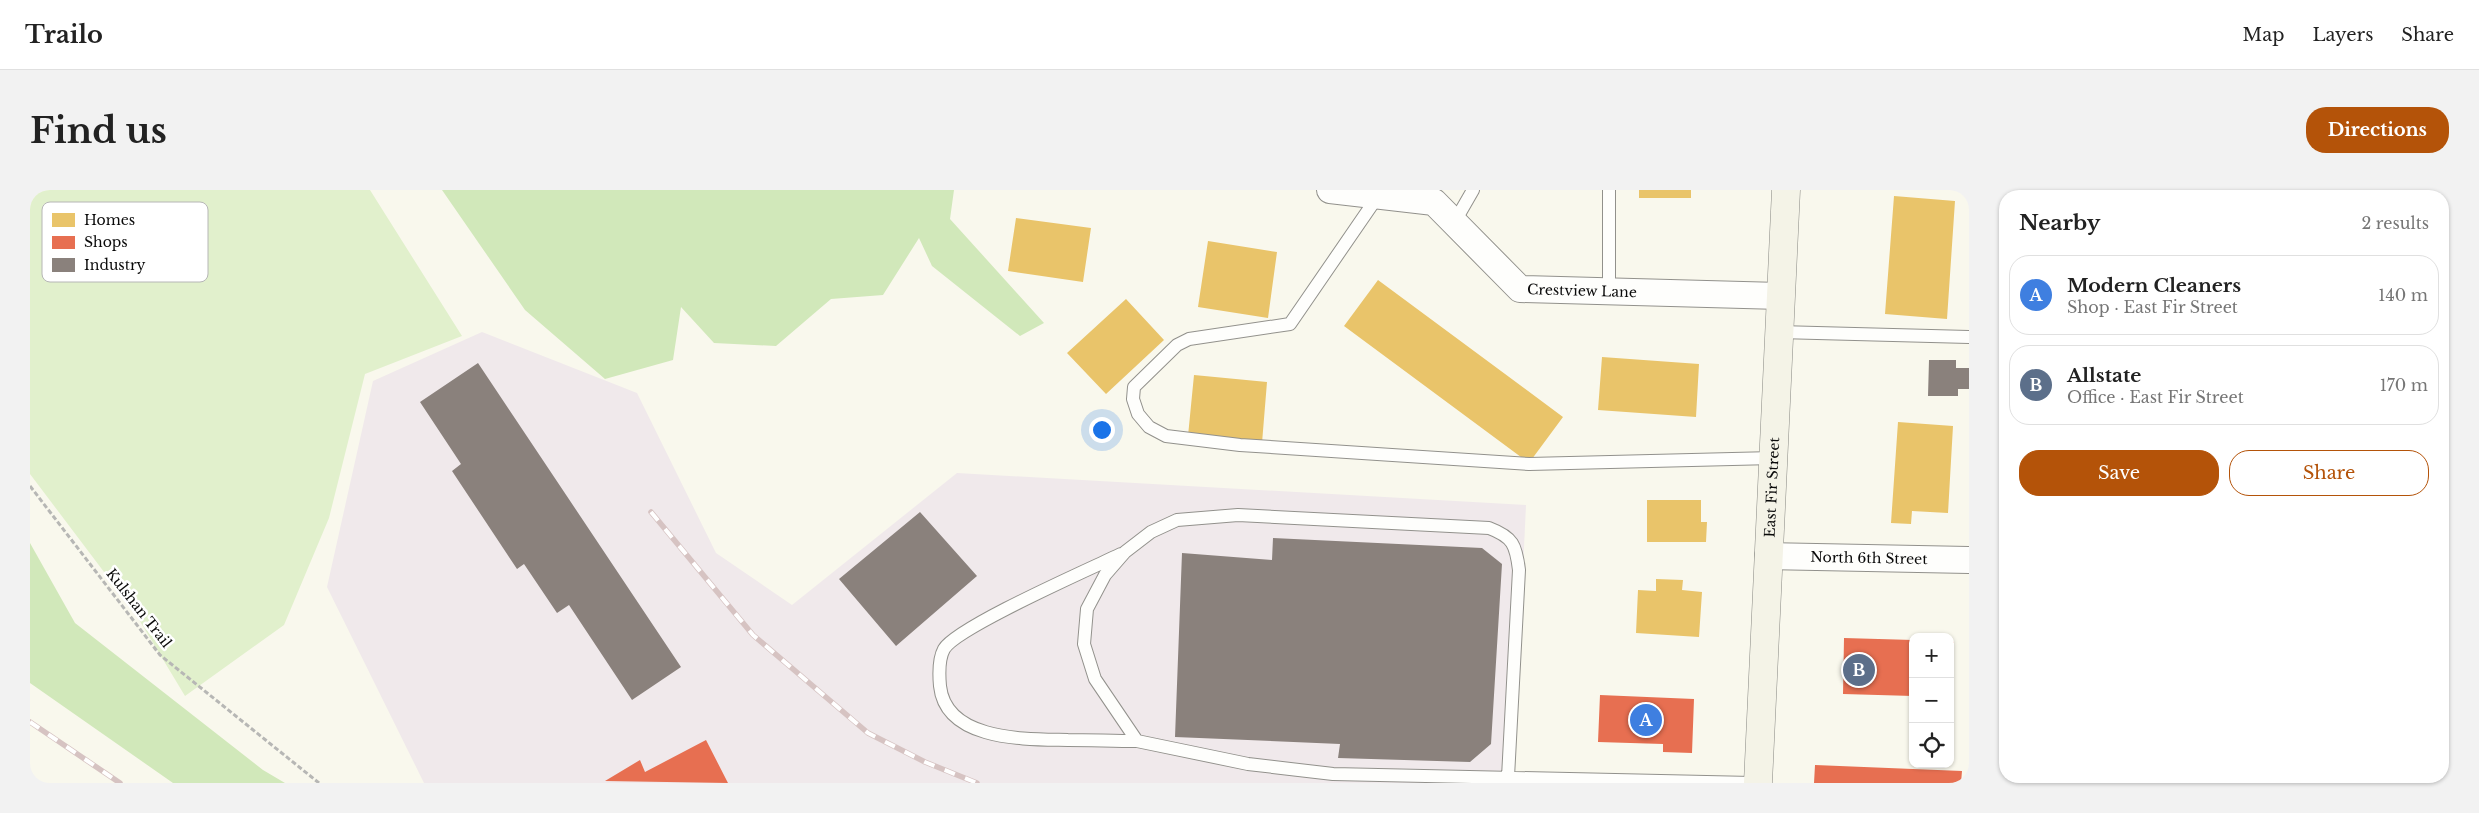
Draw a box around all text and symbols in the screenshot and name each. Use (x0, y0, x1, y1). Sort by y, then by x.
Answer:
text: Trailo (25, 20, 103, 49)
text: Map (2243, 24, 2284, 46)
text: Layers (2312, 24, 2373, 46)
text: Share (2401, 24, 2454, 46)
button: Directions (2306, 107, 2449, 153)
text: Find us (30, 109, 167, 152)
legend (42, 202, 208, 282)
text: Nearby (2019, 210, 2100, 236)
text: Homes (84, 211, 135, 229)
text: 2 results (2361, 213, 2429, 233)
text: Shops (84, 233, 128, 251)
text: Industry (84, 256, 146, 274)
text: Modern Cleaners (2067, 274, 2241, 297)
street label: Crestview Lane (1527, 280, 1637, 301)
text: A (2030, 285, 2042, 305)
text: 140 m (2378, 285, 2428, 305)
text: Shop · East Fir Street (2067, 297, 2238, 317)
text: Allstate (2067, 364, 2141, 387)
text: B (2030, 375, 2042, 395)
text: 170 m (2380, 375, 2428, 395)
text: Office · East Fir Street (2067, 387, 2244, 407)
your location (1089, 417, 1115, 443)
street label: East Fir Street (1761, 436, 1783, 538)
button: Save (2019, 450, 2219, 496)
button: Share (2229, 450, 2429, 496)
street label: North 6th Street (1810, 548, 1928, 568)
street label: Kulshan Trail (102, 565, 176, 652)
map controls (1909, 633, 1954, 768)
button: + (1909, 633, 1954, 678)
pin: B (1843, 651, 1875, 689)
button: − (1909, 678, 1954, 723)
pin: A (1630, 701, 1662, 739)
button: locate (1909, 723, 1954, 768)

